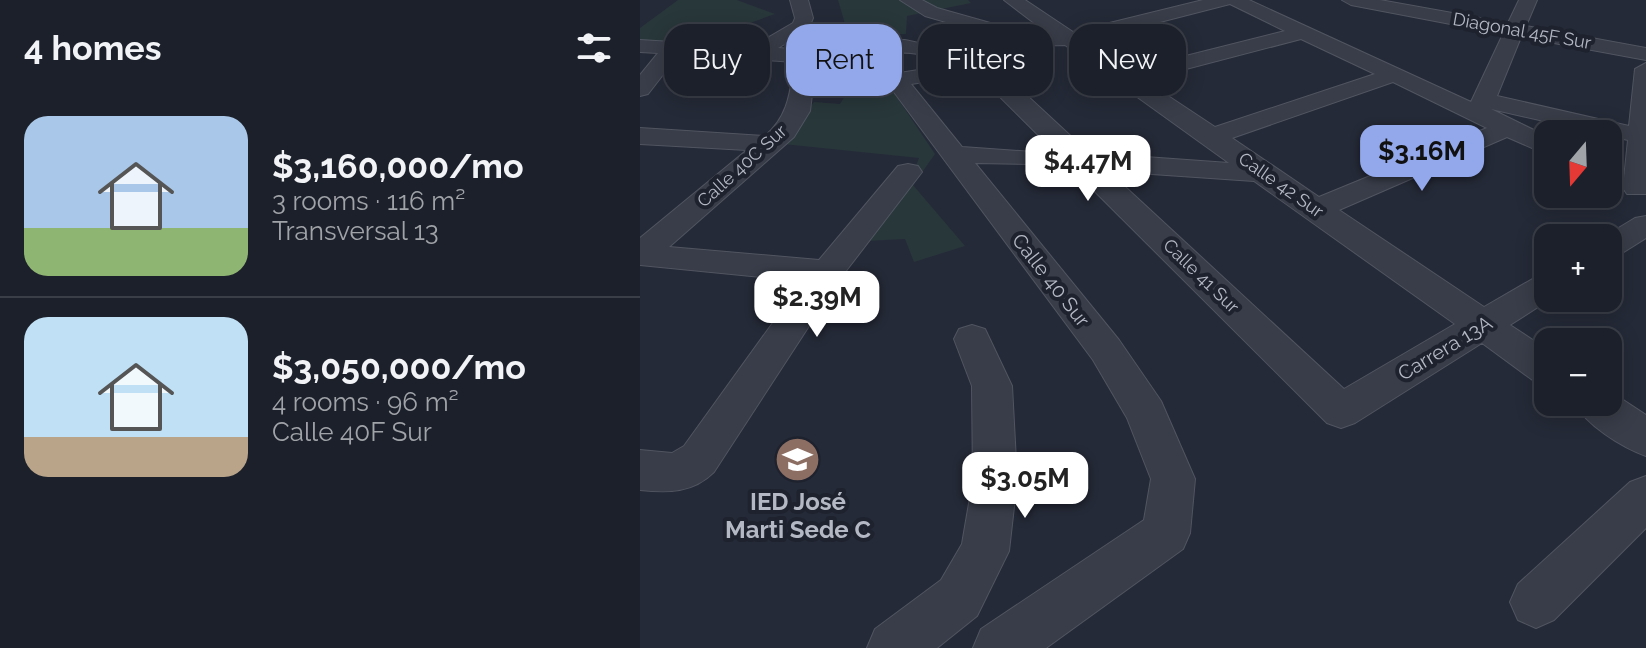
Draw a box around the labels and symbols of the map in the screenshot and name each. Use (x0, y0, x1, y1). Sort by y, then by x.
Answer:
street label: Diagonal 45F Sur (1451, 8, 1594, 53)
street label: Calle 40C Sur (693, 120, 791, 211)
north arrow (1534, 120, 1622, 208)
pin: $3.16M (1357, 125, 1487, 193)
pin: $4.47M (1023, 135, 1153, 203)
street label: Calle 42 Sur (1235, 148, 1328, 222)
street label: Calle 40 Sur (1007, 229, 1095, 331)
street label: Calle 41 Sur (1159, 234, 1244, 317)
pin: $2.39M (752, 271, 882, 339)
street label: Carrera 13A (1393, 310, 1497, 386)
school or university icon: IED José Marti Sede C (774, 436, 822, 484)
pin: $3.05M (960, 452, 1090, 520)
place label: IED José Marti Sede C (725, 487, 872, 544)

